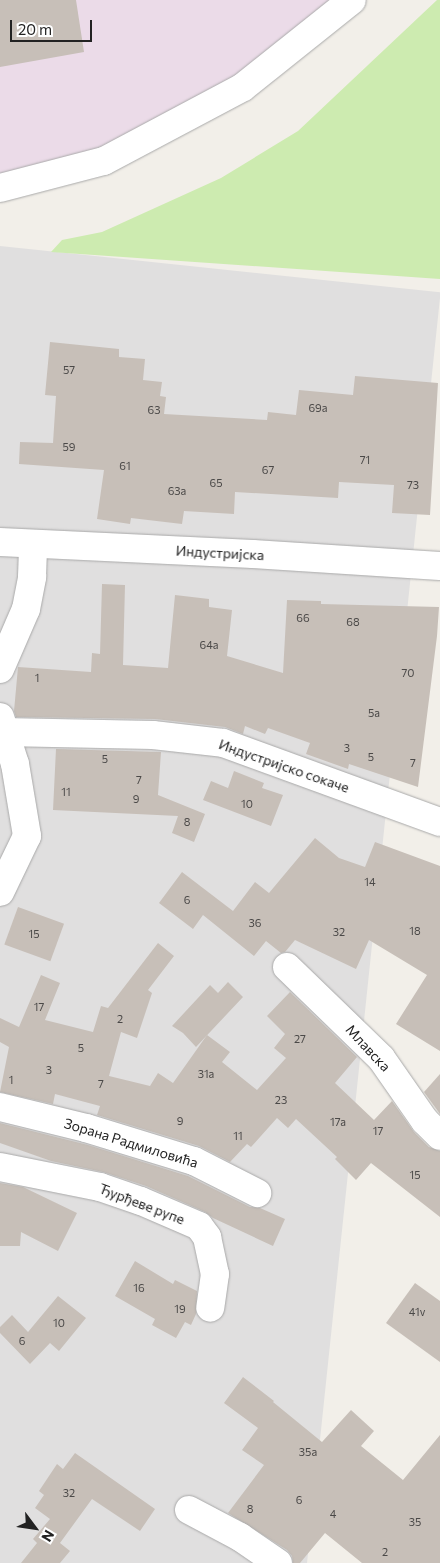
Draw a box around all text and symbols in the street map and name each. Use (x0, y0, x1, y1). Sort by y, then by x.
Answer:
scale bar (12, 10, 95, 42)
text: 20 m (18, 20, 52, 38)
house number: 57 (63, 363, 75, 377)
house number: 69a (309, 401, 327, 415)
house number: 63 (148, 403, 160, 417)
house number: 59 (63, 440, 75, 454)
house number: 71 (360, 453, 370, 467)
house number: 61 (119, 459, 131, 473)
house number: 67 (262, 463, 274, 477)
house number: 65 (210, 476, 222, 490)
house number: 73 (407, 478, 419, 492)
house number: 63a (168, 484, 186, 498)
street label: Индустријска (175, 542, 265, 564)
house number: 66 (296, 611, 310, 625)
house number: 68 (346, 615, 360, 629)
house number: 64a (199, 638, 219, 652)
house number: 70 (402, 666, 414, 680)
house number: 1 (35, 671, 39, 685)
house number: 5a (368, 706, 380, 720)
street label: Индустријско сокаче (217, 736, 351, 796)
house number: 3 (344, 741, 350, 755)
house number: 5 (368, 750, 374, 764)
house number: 5 (102, 752, 108, 766)
house number: 7 (410, 756, 416, 770)
house number: 7 (136, 773, 142, 787)
house number: 11 (61, 785, 71, 799)
house number: 9 (133, 792, 139, 806)
house number: 10 (241, 797, 253, 811)
house number: 8 (184, 815, 190, 829)
house number: 14 (364, 875, 376, 889)
house number: 6 (184, 893, 190, 907)
house number: 36 (249, 916, 261, 930)
house number: 18 (409, 924, 421, 938)
house number: 32 (333, 925, 345, 939)
house number: 15 (28, 927, 40, 941)
house number: 17 (34, 1000, 44, 1014)
house number: 2 (117, 1012, 123, 1026)
street label: Млавска (342, 1021, 394, 1075)
house number: 27 (294, 1032, 306, 1046)
house number: 5 (78, 1041, 84, 1055)
house number: 3 (46, 1063, 52, 1077)
house number: 31a (198, 1067, 214, 1081)
house number: 1 (9, 1073, 13, 1087)
house number: 7 (98, 1077, 104, 1091)
house number: 23 (275, 1093, 287, 1107)
house number: 9 (177, 1114, 183, 1128)
street label: Зорана Радмиловића (62, 1115, 200, 1171)
house number: 17a (330, 1115, 346, 1129)
house number: 17 (373, 1124, 383, 1138)
house number: 11 (233, 1129, 243, 1143)
house number: 15 (409, 1168, 421, 1182)
street label: Ђурђеве рупе (97, 1180, 187, 1228)
house number: 16 (133, 1281, 145, 1295)
house number: 19 (174, 1302, 186, 1316)
house number: 41v (409, 1305, 425, 1319)
house number: 10 (53, 1316, 65, 1330)
house number: 6 (19, 1334, 25, 1348)
house number: 35a (299, 1445, 317, 1459)
house number: 32 (63, 1486, 75, 1500)
house number: 6 (296, 1493, 302, 1507)
house number: 8 (247, 1502, 253, 1516)
north arrow (10, 1503, 60, 1553)
house number: 4 (330, 1507, 336, 1521)
house number: 35 (409, 1515, 421, 1529)
text: N (38, 1527, 58, 1545)
house number: 2 (382, 1545, 388, 1559)

